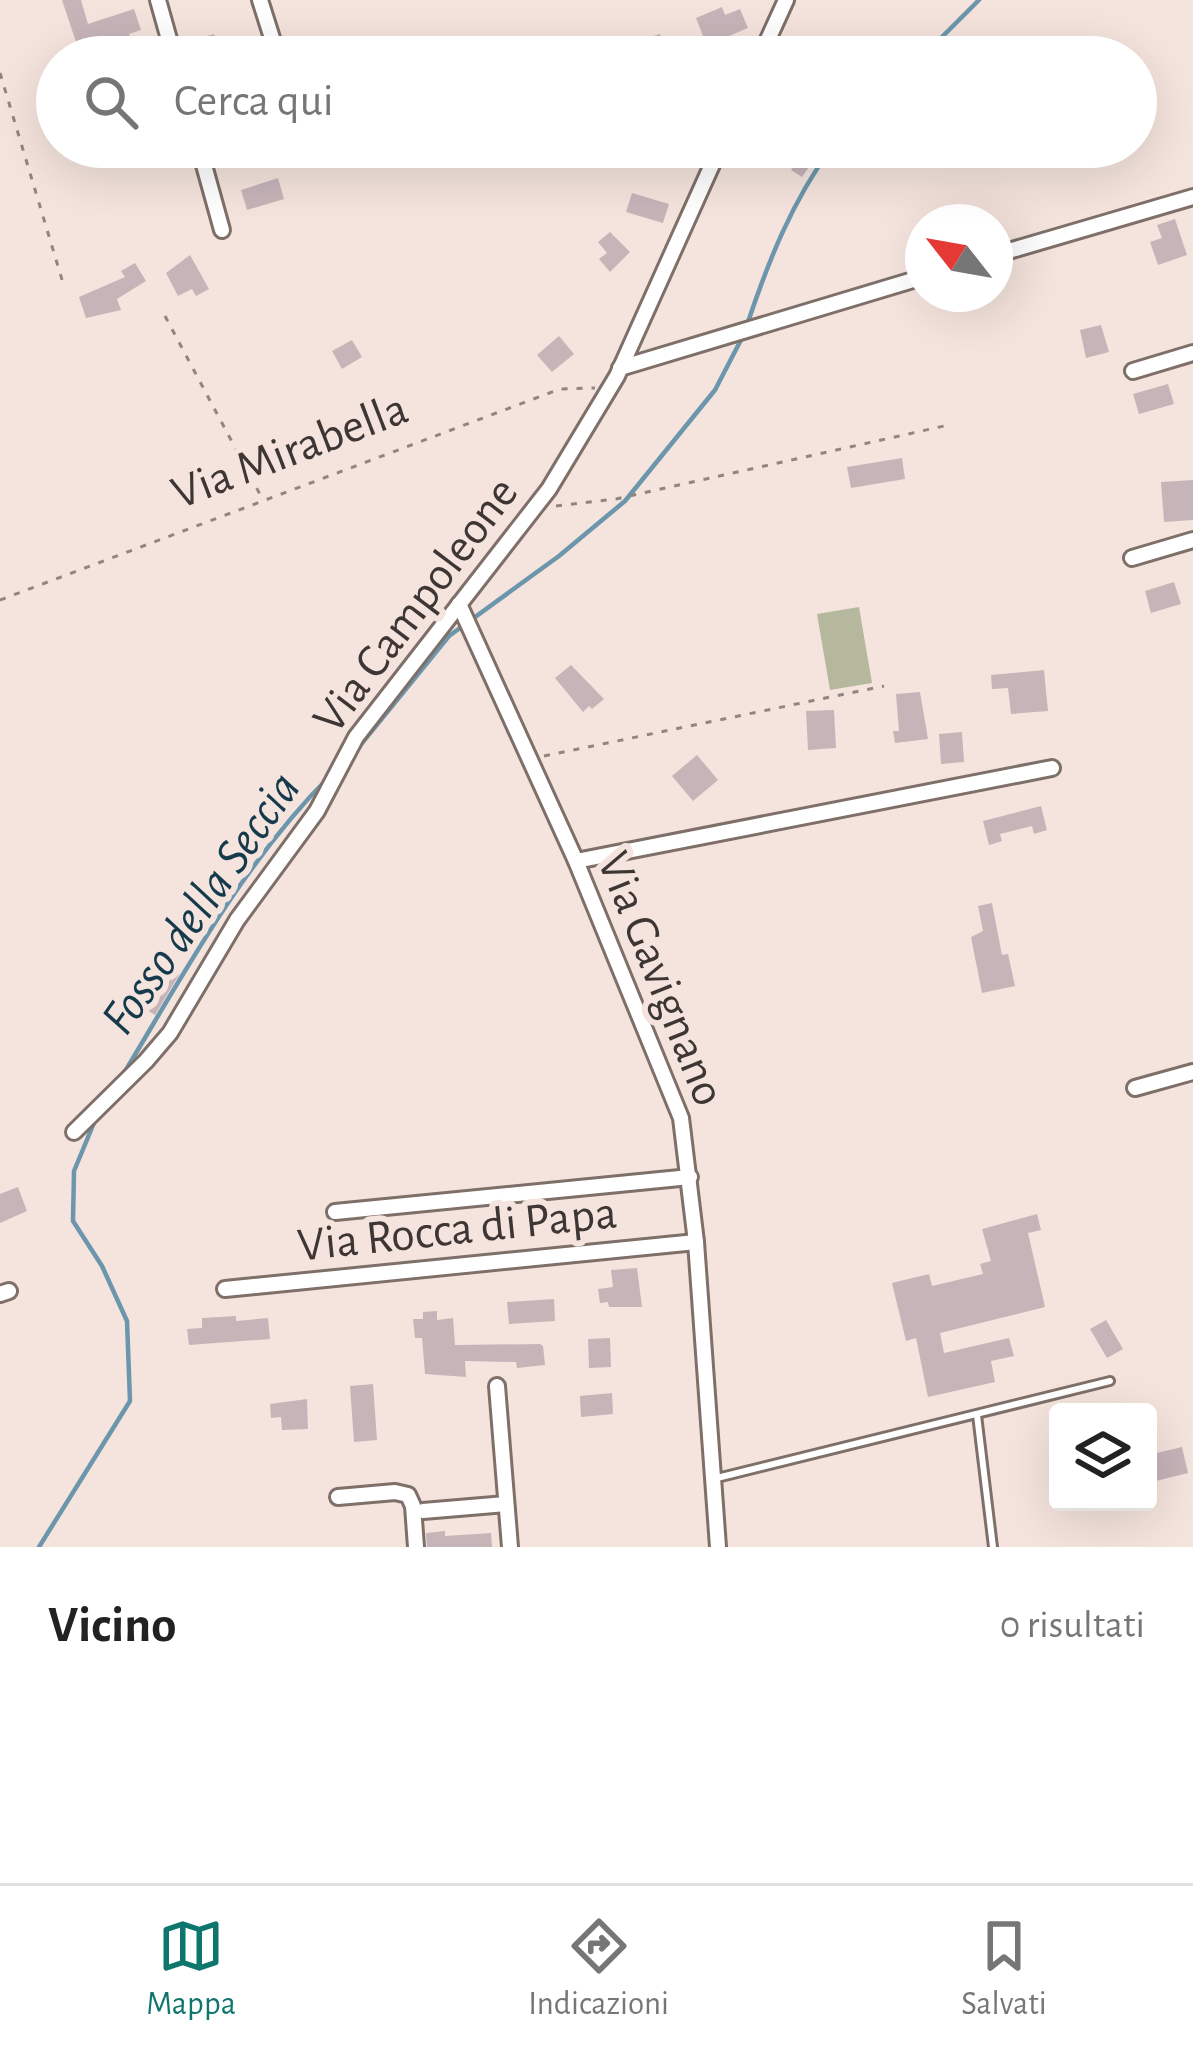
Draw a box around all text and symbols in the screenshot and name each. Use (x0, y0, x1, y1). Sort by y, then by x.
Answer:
search box (36, 36, 1157, 168)
icon: search (78, 69, 144, 135)
text: Cerca qui (174, 79, 334, 124)
north arrow (905, 204, 1013, 312)
street label: Via Mirabella (166, 385, 415, 519)
street label: Via Campoleone (305, 469, 528, 742)
water label: Fosso della Seccia (92, 763, 310, 1044)
street label: Via Gavignano (588, 846, 733, 1113)
street label: Via Rocca di Papa (295, 1189, 619, 1271)
map controls (1049, 1403, 1157, 1511)
button: layers (1049, 1403, 1157, 1511)
text: Vicino (48, 1600, 176, 1651)
text: 0 risultati (1000, 1606, 1145, 1645)
tab: Mappa (146, 1913, 236, 2025)
tab: Indicazioni (528, 1913, 669, 2025)
tab: Salvati (961, 1913, 1047, 2025)

